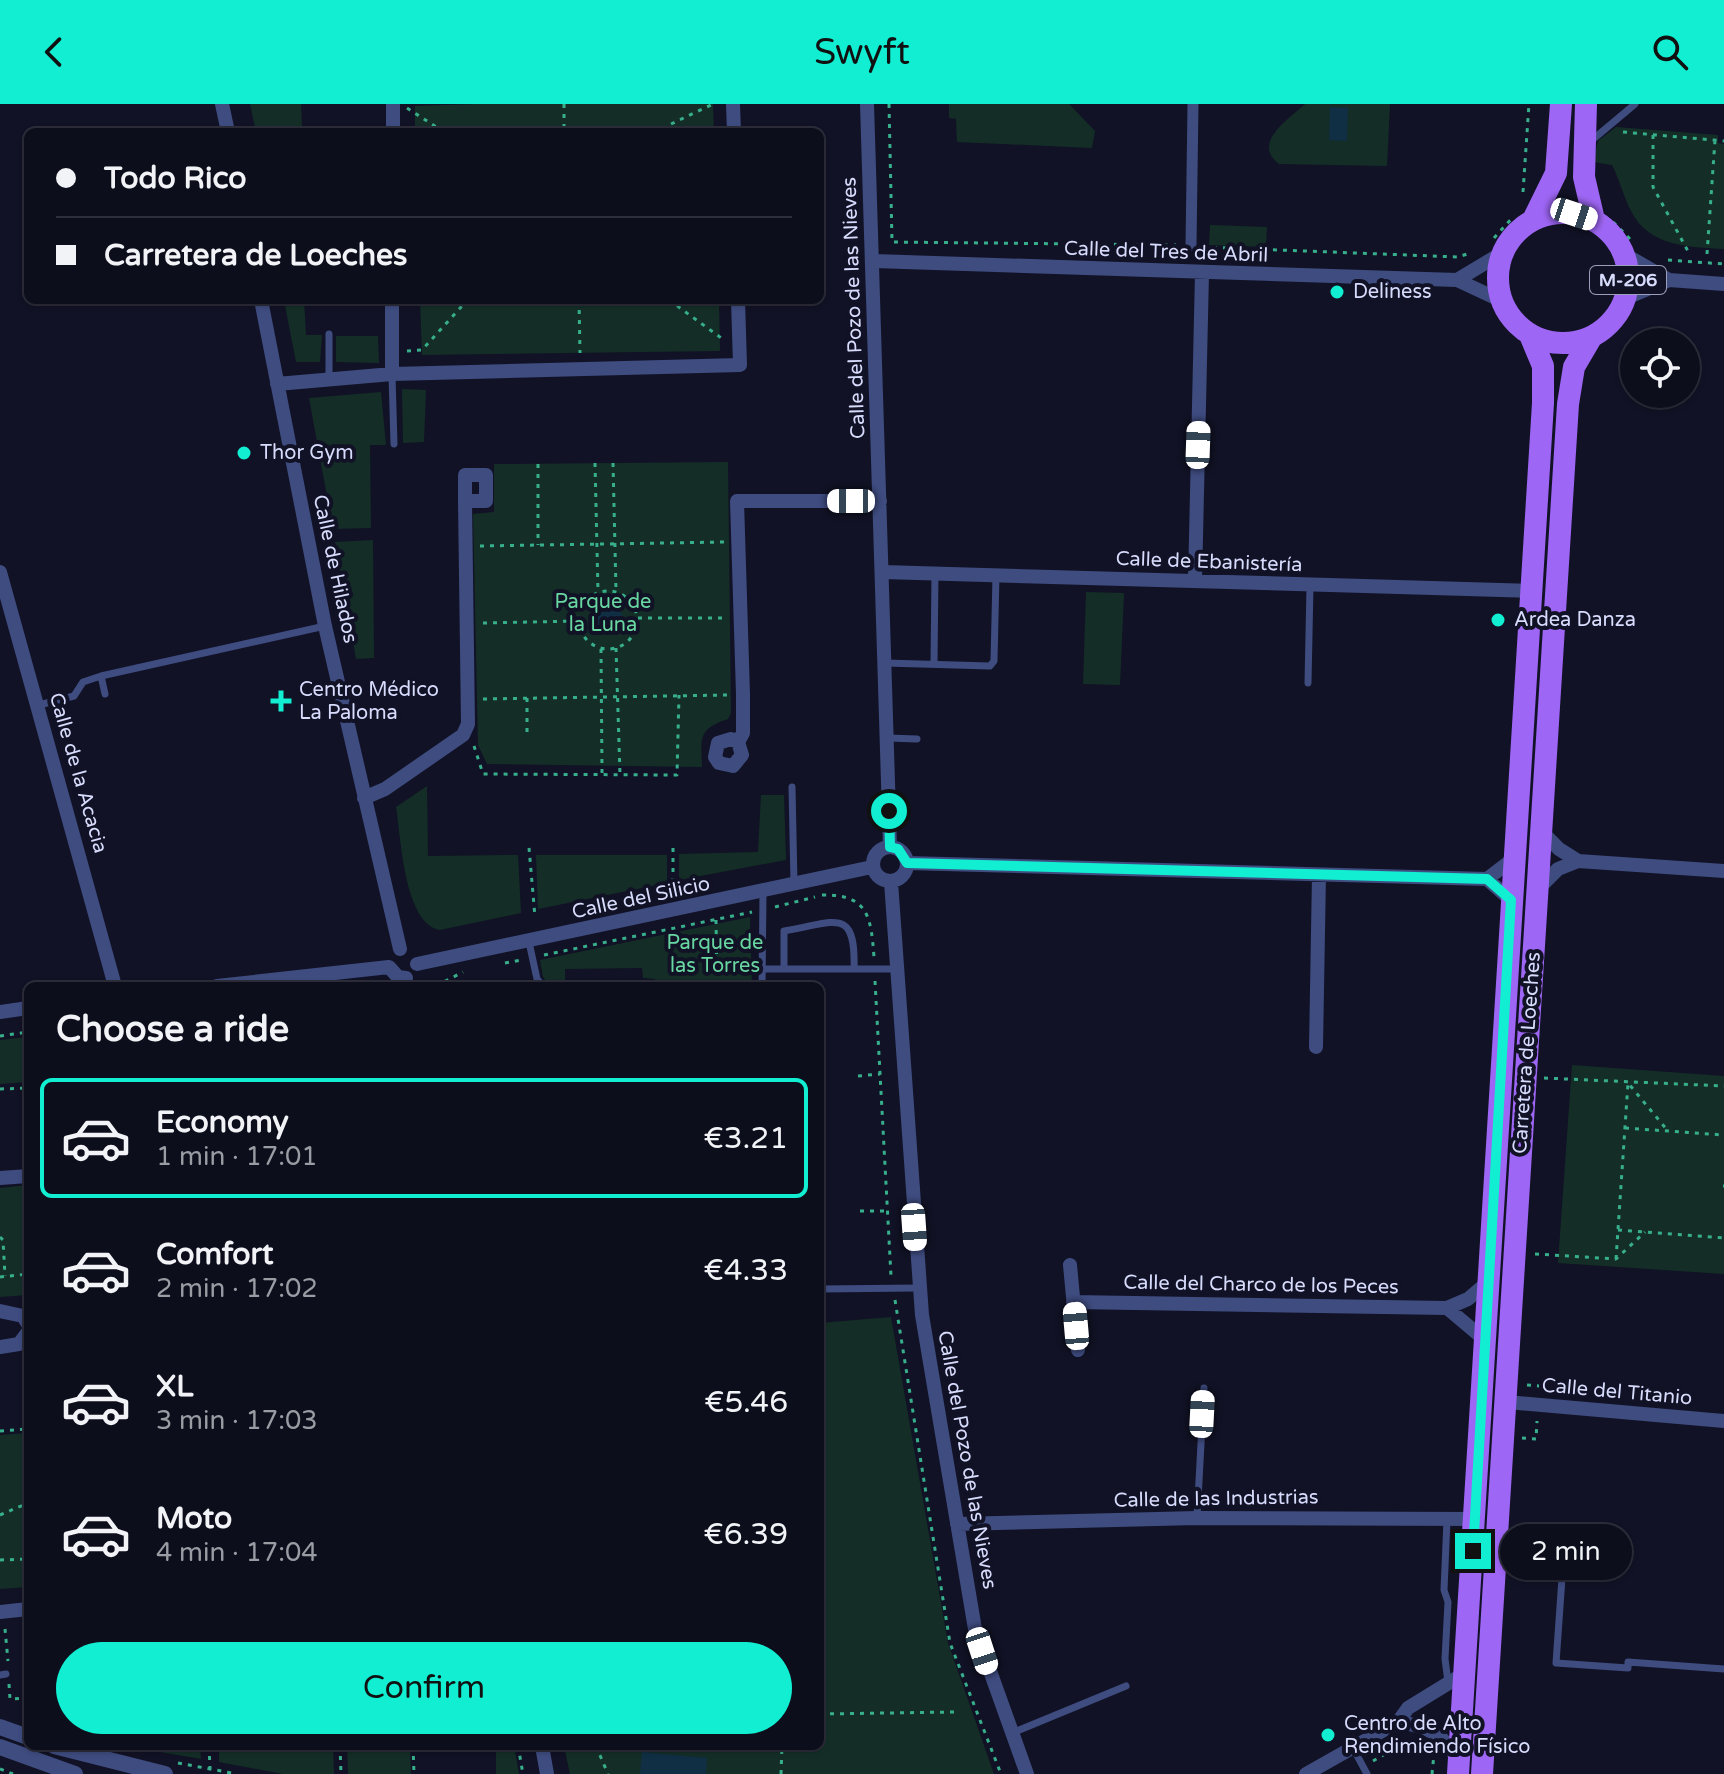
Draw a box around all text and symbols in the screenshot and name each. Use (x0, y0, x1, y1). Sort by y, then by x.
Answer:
icon: back (32, 30, 76, 74)
icon: search (1648, 30, 1692, 74)
text: Swyft (814, 31, 910, 74)
text: Todo Rico (104, 160, 247, 197)
street label: Calle del Pozo de las Nieves (837, 177, 871, 439)
car (1547, 195, 1601, 233)
street label: Calle del Tres de Abril (1063, 236, 1269, 268)
text: Carretera de Loeches (104, 237, 407, 274)
road number: M-206 (1590, 266, 1666, 294)
place label: Deliness (1353, 280, 1432, 304)
marker: Deliness (1328, 283, 1346, 301)
map controls (1620, 328, 1700, 408)
button: locate (1620, 328, 1700, 408)
car (1185, 421, 1211, 469)
place label: Thor Gym (260, 441, 354, 465)
marker: Thor Gym (235, 444, 253, 462)
car (827, 489, 875, 513)
street label: Calle de Hilados (308, 493, 362, 645)
street label: Calle de Ebanistería (1115, 547, 1303, 577)
park label: Parque de la Luna (555, 590, 651, 637)
place label: Ardea Danza (1514, 608, 1636, 632)
marker: Ardea Danza (1489, 611, 1507, 629)
place label: Centro Médico La Paloma (299, 678, 439, 725)
street label: Calle de la Acacia (44, 690, 112, 856)
marker: Centro Médico La Paloma (270, 690, 292, 712)
route start (871, 793, 907, 829)
street label: Calle del Silicio (570, 872, 712, 924)
park label: Parque de las Torres (667, 931, 763, 978)
street label: Carretera de Loeches (1508, 951, 1546, 1155)
text: Choose a ride (56, 1008, 289, 1051)
icon: car (60, 1102, 132, 1174)
text: Economy (156, 1104, 289, 1141)
text: €3.21 (703, 1120, 788, 1157)
text: 1 min · 17:01 (156, 1141, 318, 1172)
car (900, 1202, 928, 1252)
icon: car (60, 1234, 132, 1306)
text: Comfort (156, 1236, 274, 1273)
text: €4.33 (703, 1252, 788, 1289)
street label: Calle del Charco de los Peces (1123, 1271, 1399, 1299)
text: 2 min · 17:02 (156, 1273, 318, 1304)
car (1062, 1301, 1090, 1351)
street label: Calle del Pozo de las Nieves (932, 1329, 1002, 1591)
icon: car (60, 1366, 132, 1438)
text: XL (156, 1368, 193, 1405)
street label: Calle del Titanio (1541, 1373, 1693, 1411)
text: €5.46 (704, 1384, 788, 1421)
car (1189, 1389, 1215, 1439)
text: 3 min · 17:03 (156, 1405, 318, 1436)
street label: Calle de las Industrias (1113, 1485, 1319, 1513)
icon: car (60, 1498, 132, 1570)
text: Moto (156, 1500, 232, 1537)
text: €6.39 (703, 1516, 788, 1553)
callout: 2 min (1501, 1523, 1633, 1579)
route end (1455, 1533, 1491, 1569)
text: 2 min (1531, 1536, 1601, 1567)
text: 4 min · 17:04 (156, 1537, 318, 1568)
car (963, 1624, 1001, 1678)
button: Confirm (56, 1642, 792, 1734)
place label: Centro de Alto Rendimiendo Físico (1344, 1712, 1530, 1759)
marker: Centro de Alto Rendimiendo Físico (1319, 1726, 1337, 1744)

